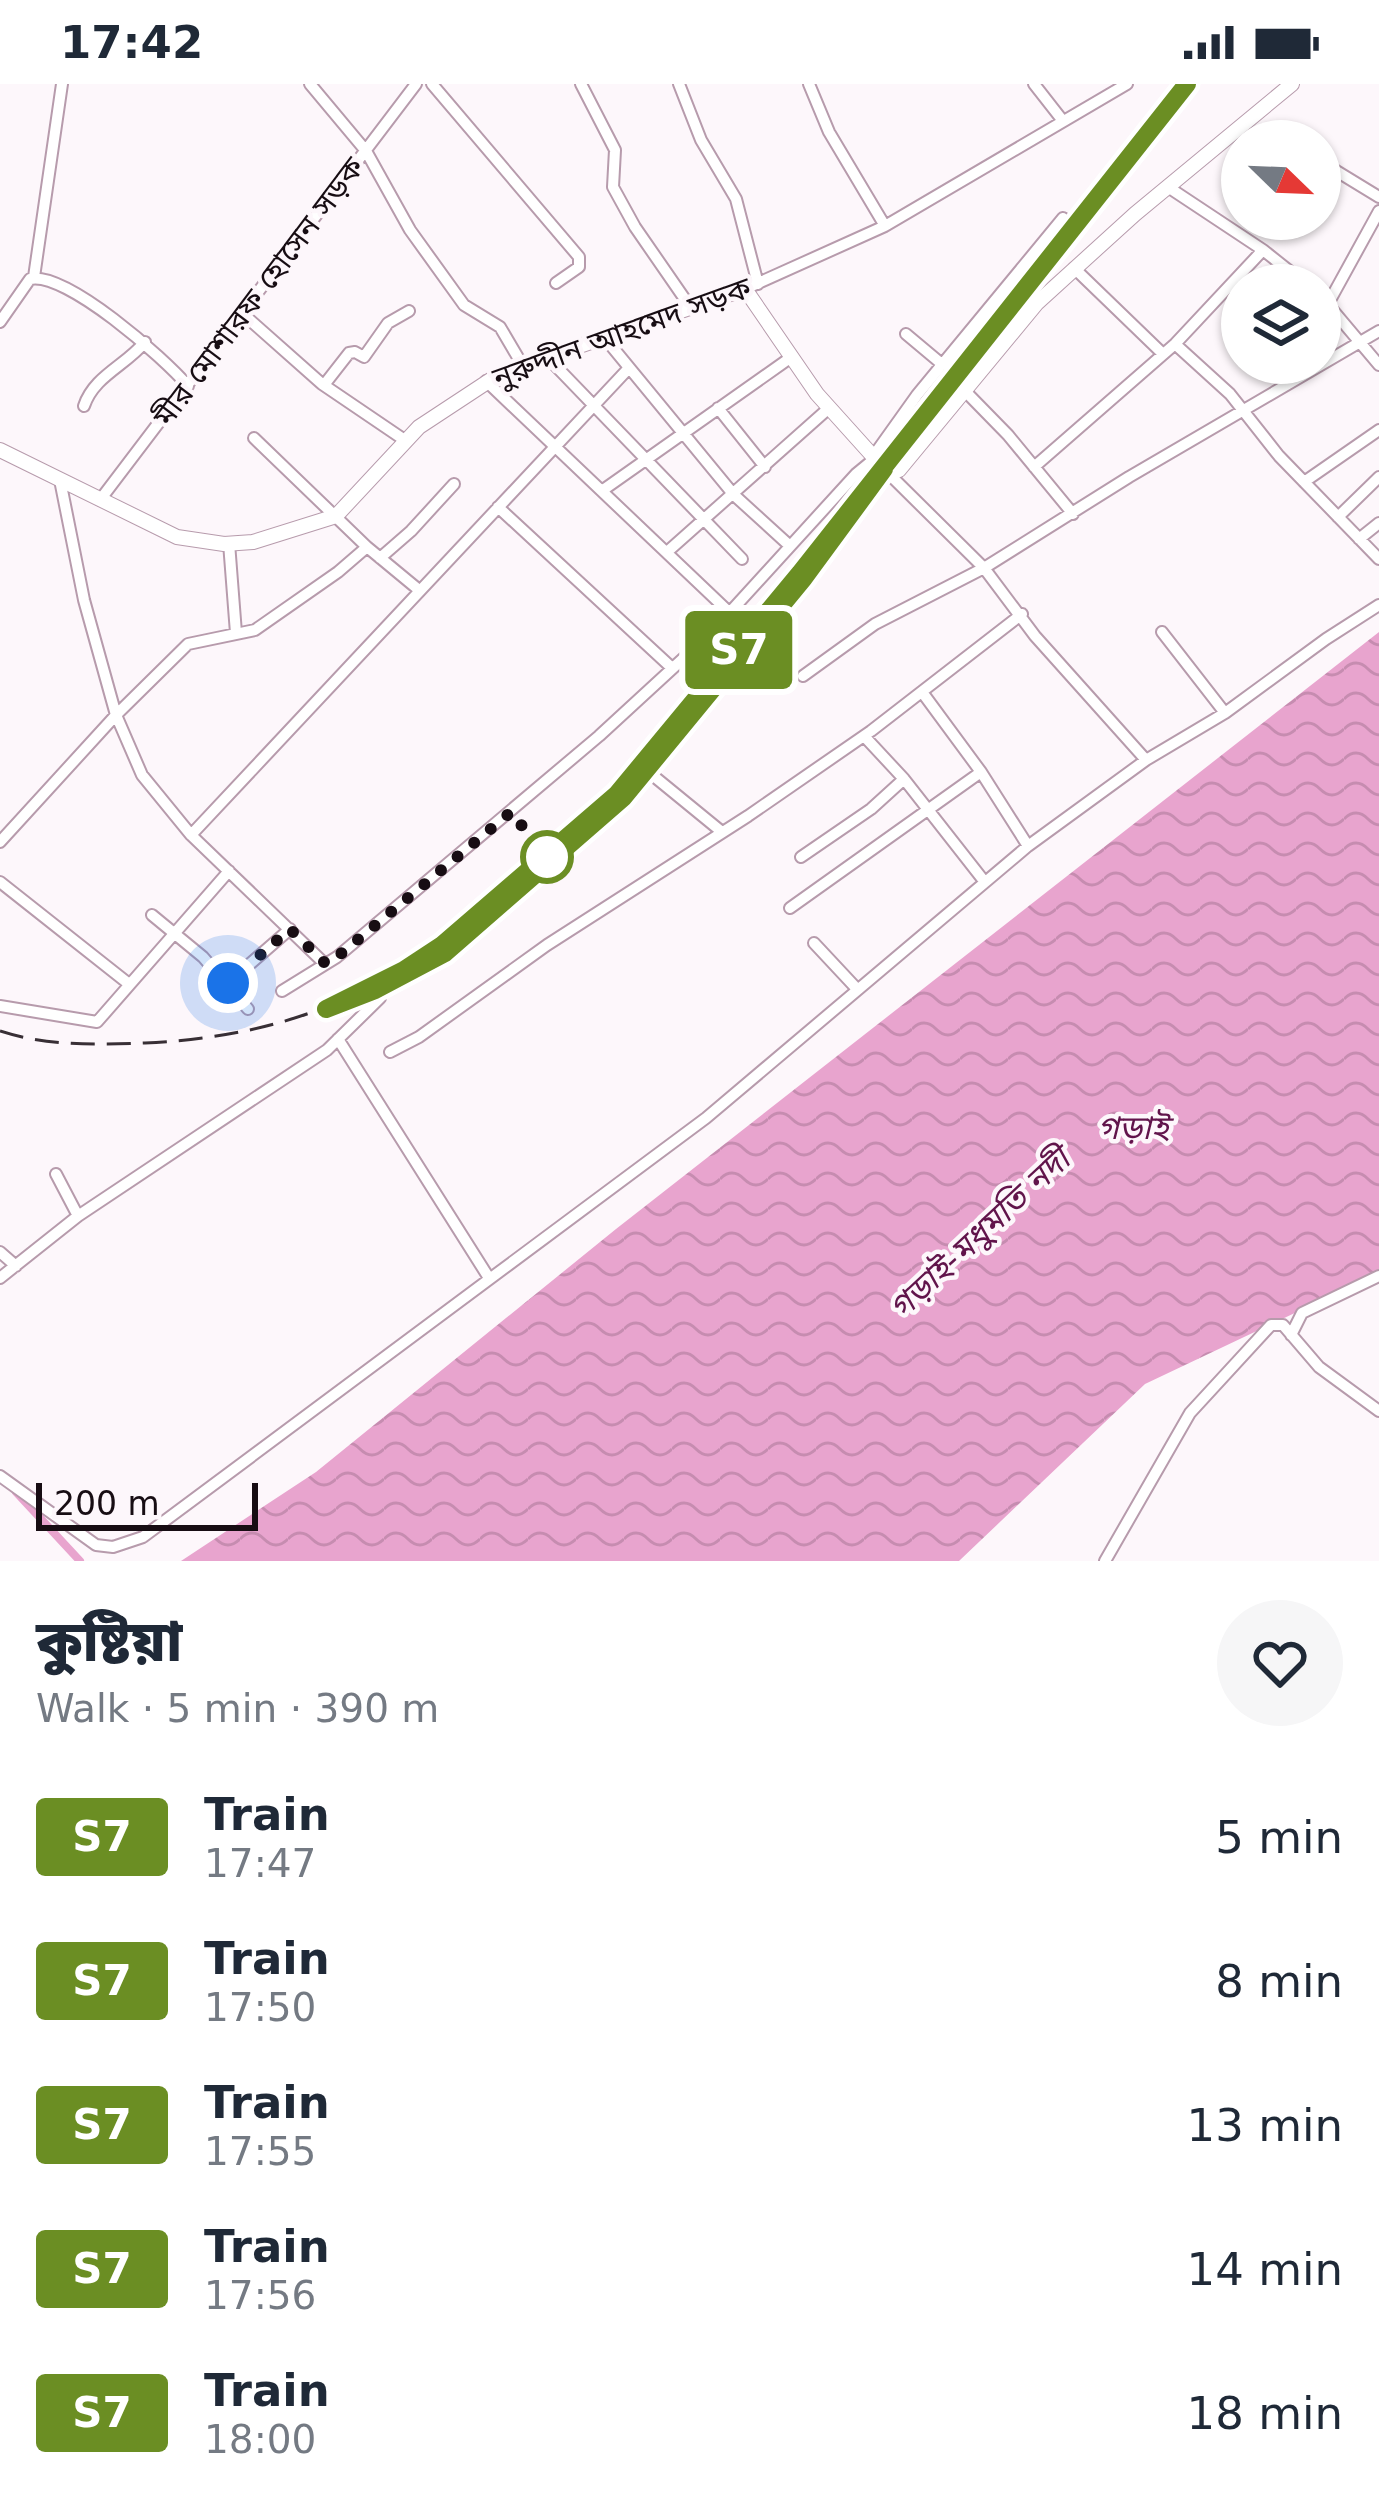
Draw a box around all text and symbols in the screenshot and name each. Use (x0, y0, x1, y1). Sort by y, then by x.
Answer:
text: 17:42 (60, 16, 203, 69)
north arrow (1221, 120, 1341, 240)
map controls (1221, 120, 1341, 384)
street label: মীর মোশারফ হোসেন সড়ক (145, 150, 372, 434)
button: layers (1221, 264, 1341, 384)
street label: নুরুদ্দীন আহমেদ সড়ক (487, 269, 756, 396)
line badge: S7 (685, 611, 793, 689)
text: S7 (709, 625, 769, 674)
unlabelled marker (522, 832, 572, 882)
your location (198, 953, 258, 1013)
water label: গড়াই (1097, 1108, 1175, 1147)
water label: গড়াই-মধুমতি নদী (881, 1136, 1082, 1327)
scale bar (36, 1477, 258, 1530)
text: 200 m (54, 1484, 160, 1523)
button: heart (1217, 1600, 1343, 1726)
text: কুষ্টিয়া (36, 1608, 182, 1674)
text: Walk · 5 min · 390 m (36, 1686, 439, 1731)
text: Train (204, 1788, 330, 1841)
text: 5 min (1215, 1811, 1343, 1864)
text: S7 (72, 1812, 132, 1861)
text: 17:47 (204, 1841, 316, 1886)
text: Train (204, 1932, 330, 1985)
text: 8 min (1215, 1955, 1343, 2008)
text: S7 (72, 1956, 132, 2005)
text: 17:50 (204, 1985, 316, 2030)
text: Train (204, 2076, 330, 2129)
text: 13 min (1187, 2099, 1343, 2152)
text: S7 (72, 2100, 132, 2149)
text: 17:55 (204, 2129, 316, 2174)
text: Train (204, 2220, 330, 2273)
text: 14 min (1187, 2243, 1343, 2296)
text: S7 (72, 2244, 132, 2293)
text: 17:56 (204, 2273, 316, 2318)
text: Train (204, 2364, 330, 2417)
text: 18 min (1187, 2387, 1343, 2440)
text: S7 (72, 2388, 132, 2437)
text: 18:00 (204, 2417, 316, 2462)

